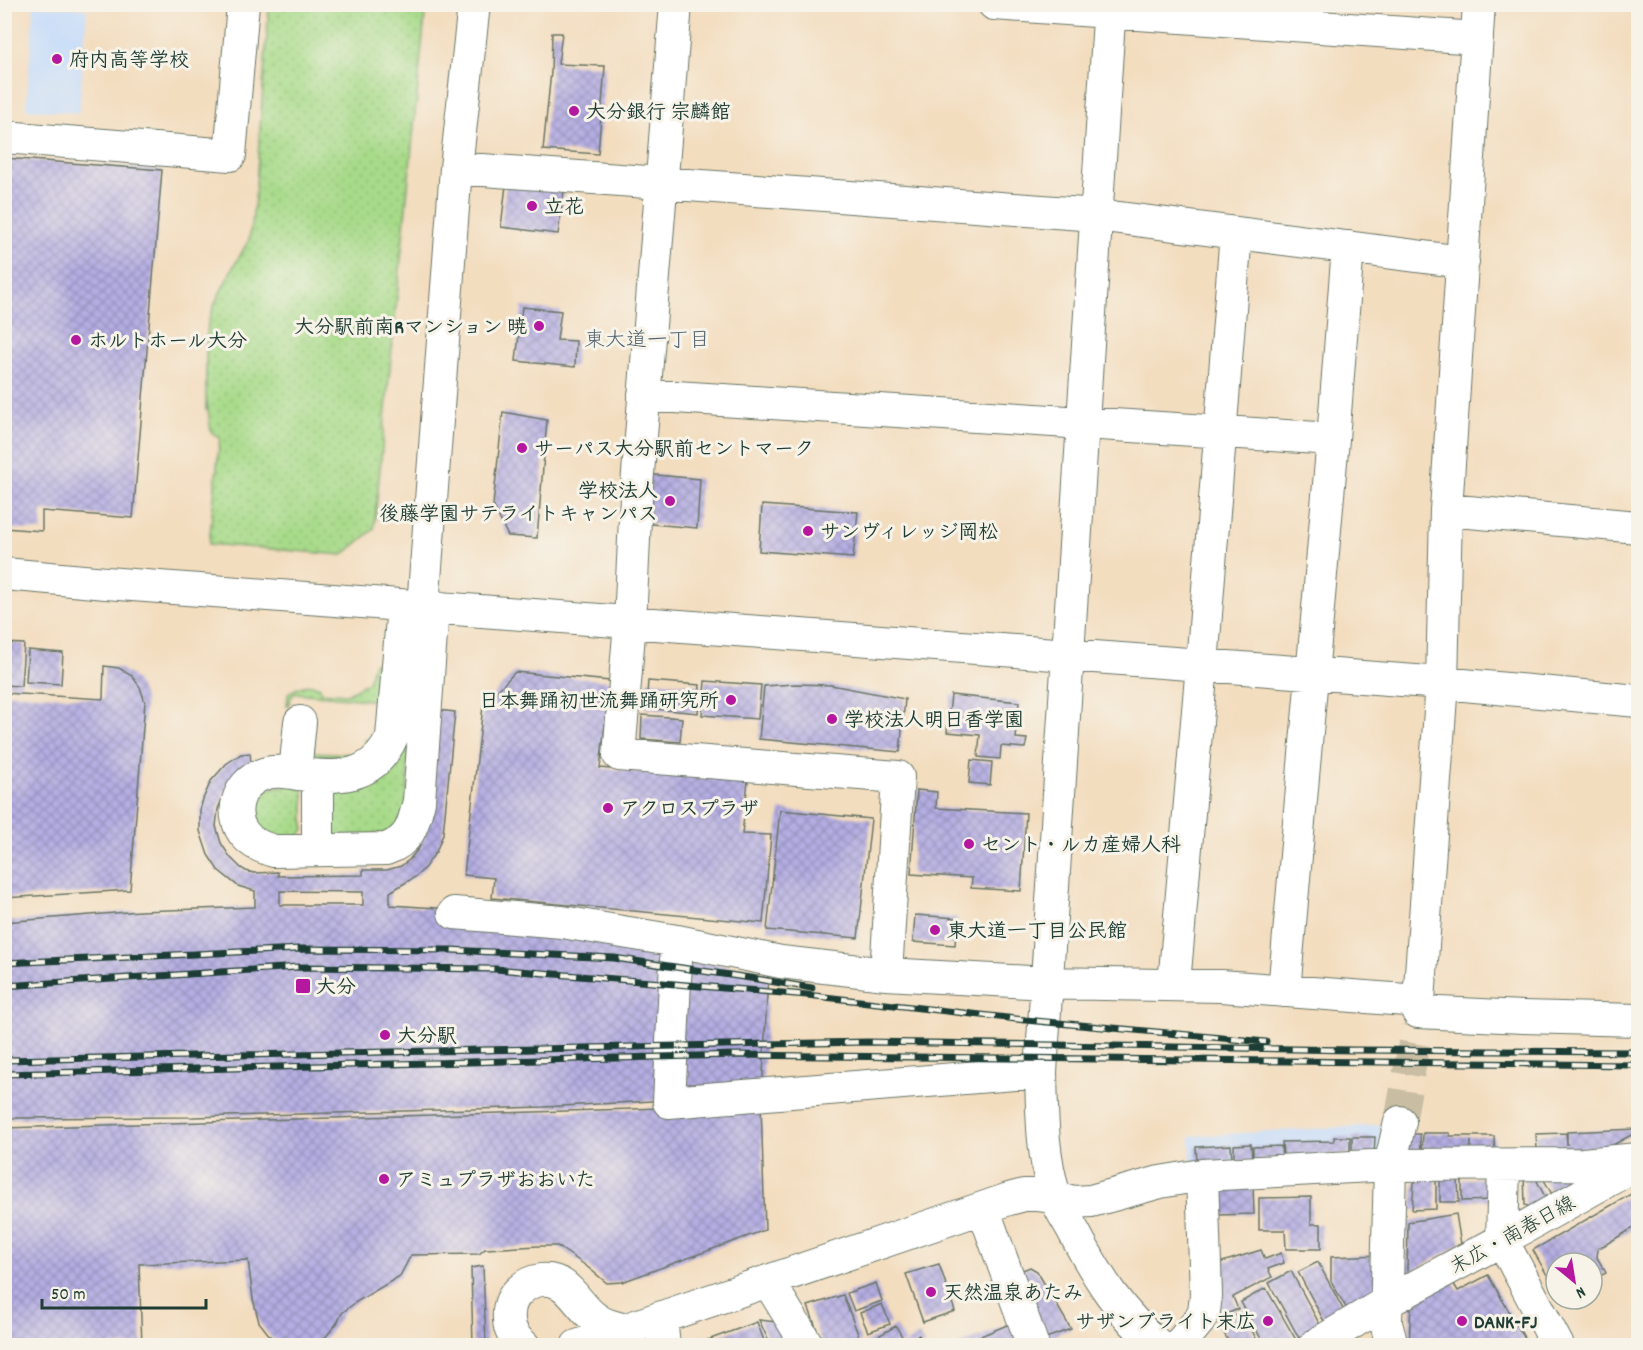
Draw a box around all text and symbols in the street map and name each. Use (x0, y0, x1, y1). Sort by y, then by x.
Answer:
place label: 府内高等学校 (69, 48, 189, 76)
marker: 府内高等学校 (50, 52, 64, 66)
place label: 大分銀行 宗麟館 (586, 100, 731, 128)
marker: 大分銀行 宗麟館 (567, 104, 581, 118)
place label: 立花 (544, 195, 584, 223)
marker: 立花 (525, 199, 539, 213)
place label: 大分駅前南Rマンション 暁 (294, 315, 527, 343)
marker: 大分駅前南Rマンション 暁 (532, 319, 546, 333)
district label: 東大道一丁目 (584, 327, 710, 357)
place label: ホルトホール大分 (88, 329, 247, 357)
marker: ホルトホール大分 (69, 333, 83, 347)
place label: サーパス大分駅前セントマーク (534, 437, 814, 465)
marker: サーパス大分駅前セントマーク (515, 441, 529, 455)
place label: 学校法人 後藤学園サテライトキャンパス (379, 479, 658, 530)
marker: 学校法人 後藤学園サテライトキャンパス (663, 494, 677, 508)
place label: サンヴィレッジ岡松 (820, 520, 998, 548)
marker: サンヴィレッジ岡松 (801, 524, 815, 538)
place label: 日本舞踊初世流舞踊研究所 (479, 689, 719, 717)
marker: 日本舞踊初世流舞踊研究所 (724, 693, 738, 707)
place label: 学校法人明日香学園 (844, 708, 1024, 736)
marker: 学校法人明日香学園 (825, 712, 839, 726)
place label: アクロスプラザ (620, 797, 759, 825)
marker: アクロスプラザ (601, 801, 615, 815)
place label: セント・ルカ産婦人科 (981, 833, 1181, 861)
marker: セント・ルカ産婦人科 (962, 837, 976, 851)
place label: 東大道一丁目公民館 (947, 919, 1127, 947)
marker: 東大道一丁目公民館 (928, 923, 942, 937)
place label: 大分 (316, 975, 356, 1003)
marker: 大分 (294, 977, 312, 995)
place label: 大分駅 (397, 1024, 457, 1052)
marker: 大分駅 (378, 1028, 392, 1042)
place label: アミュプラザおおいた (396, 1168, 596, 1196)
marker: アミュプラザおおいた (377, 1172, 391, 1186)
street label: 末広・南春日線 (1445, 1190, 1581, 1283)
north arrow (1544, 1251, 1604, 1311)
scale bar (42, 1272, 206, 1310)
text: N (1571, 1280, 1589, 1304)
place label: 天然温泉あたみ (943, 1281, 1083, 1309)
text: 50 m (51, 1283, 86, 1308)
marker: 天然温泉あたみ (924, 1285, 938, 1299)
place label: サザンブライト末広 (1075, 1310, 1256, 1338)
place label: DANK-FJ (1474, 1310, 1537, 1338)
marker: サザンブライト末広 (1261, 1314, 1275, 1328)
marker: DANK-FJ (1455, 1314, 1469, 1328)

